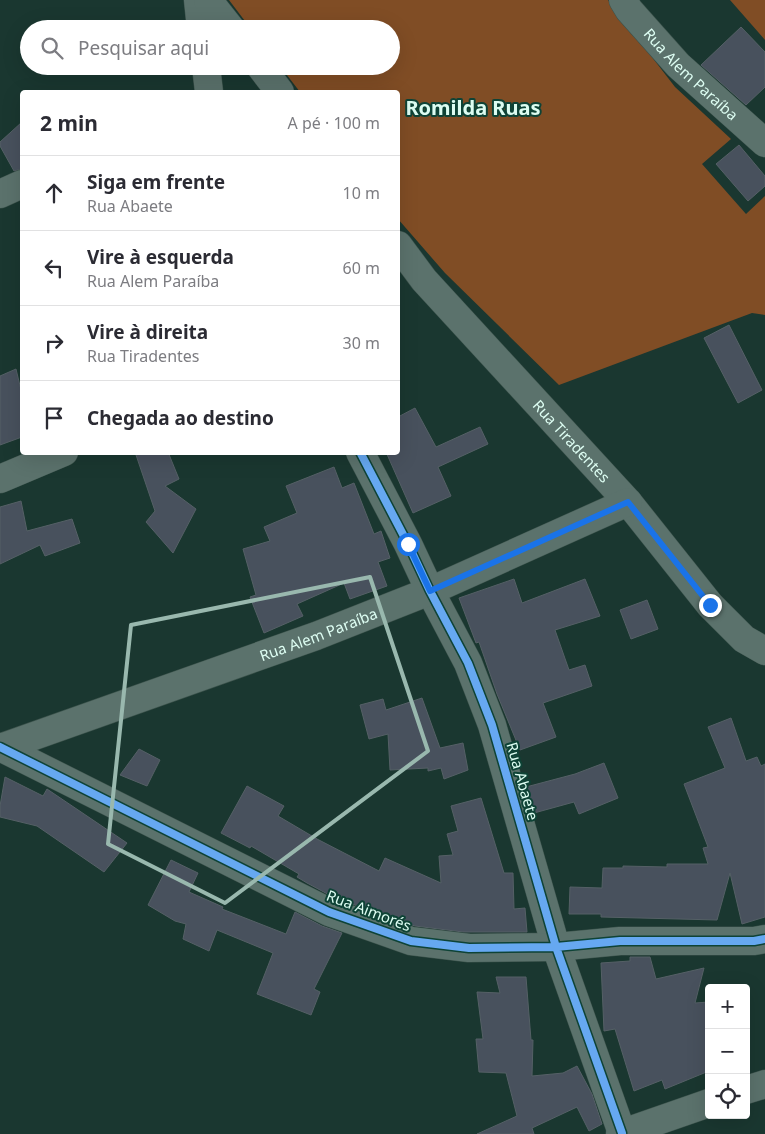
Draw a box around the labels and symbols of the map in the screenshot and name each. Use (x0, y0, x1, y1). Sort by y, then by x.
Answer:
street label: Rua Alem Paraíba (640, 24, 743, 124)
district label: Romilda Ruas (405, 94, 541, 121)
street label: Rua Tiradentes (529, 395, 615, 486)
route start (397, 533, 420, 556)
route end (699, 594, 722, 617)
street label: Rua Alem Paraíba (257, 603, 380, 665)
street label: Rua Abaete (502, 740, 544, 822)
street label: Rua Aimorés (324, 885, 414, 935)

